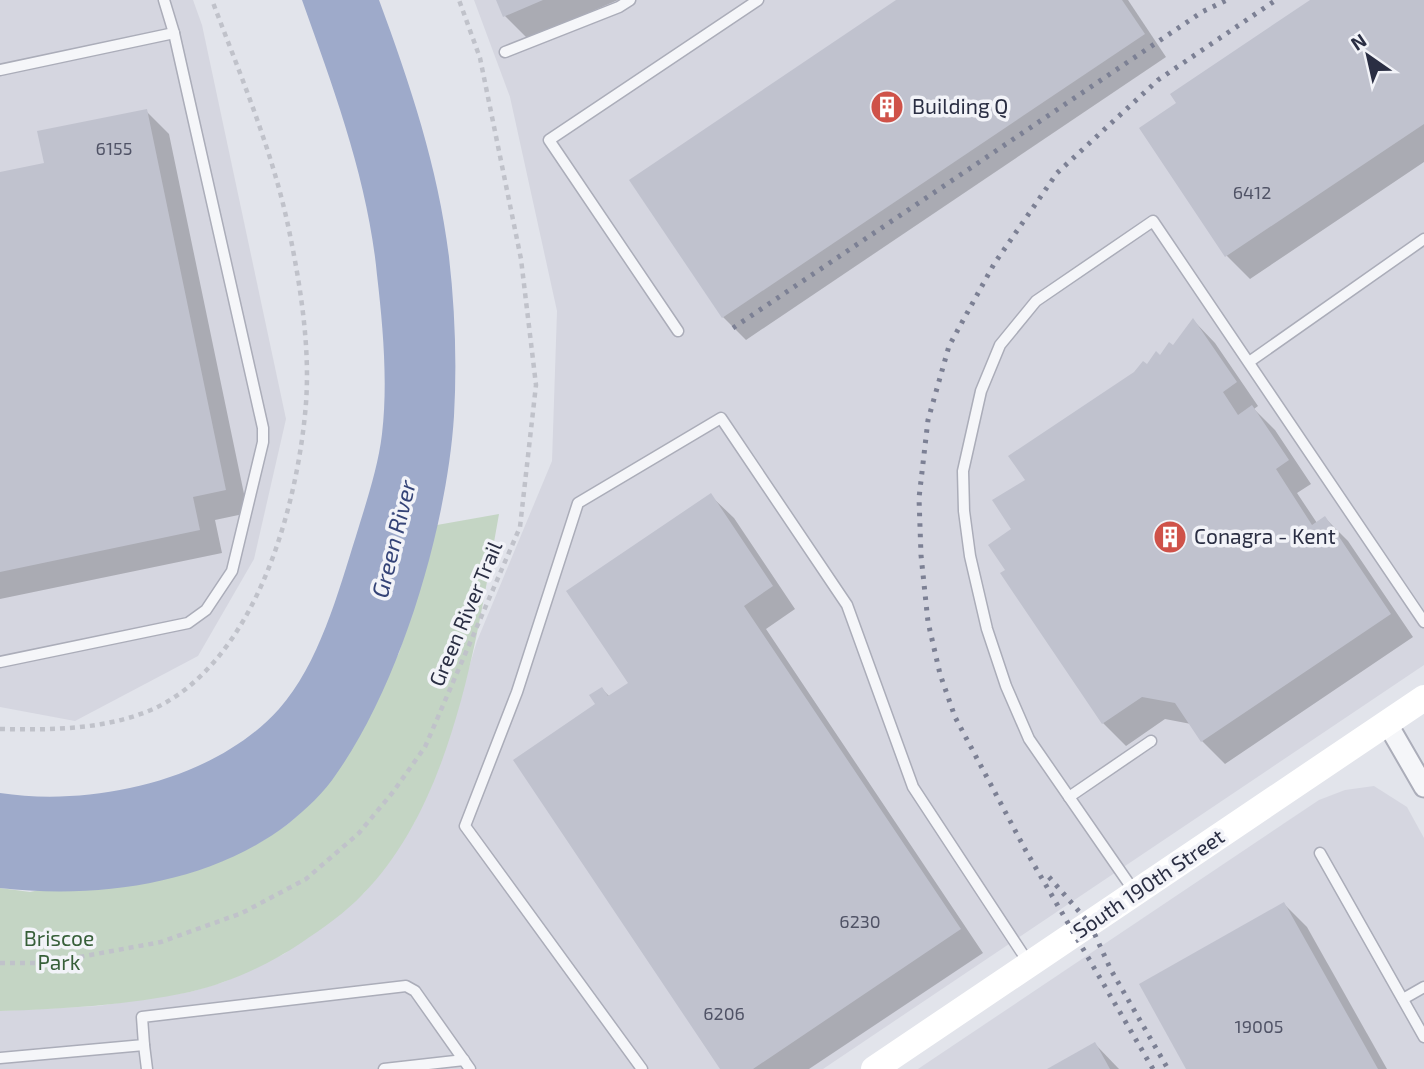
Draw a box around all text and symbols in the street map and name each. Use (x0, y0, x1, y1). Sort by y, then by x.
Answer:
north arrow (1333, 21, 1403, 91)
text: N (1346, 28, 1370, 55)
building icon: Building Q (868, 88, 906, 126)
place label: Building Q (912, 93, 1008, 119)
house number: 6155 (96, 137, 132, 159)
house number: 6412 (1233, 181, 1271, 203)
water label: Green River (365, 476, 421, 600)
building icon: Conagra - Kent (1151, 518, 1189, 556)
place label: Conagra - Kent (1194, 523, 1336, 548)
street label: Green River Trail (423, 536, 507, 690)
street label: South 190th Street (1068, 823, 1228, 943)
house number: 6230 (839, 910, 881, 932)
park label: Briscoe Park (24, 925, 94, 974)
house number: 6206 (703, 1002, 745, 1024)
house number: 19005 (1235, 1015, 1283, 1037)

